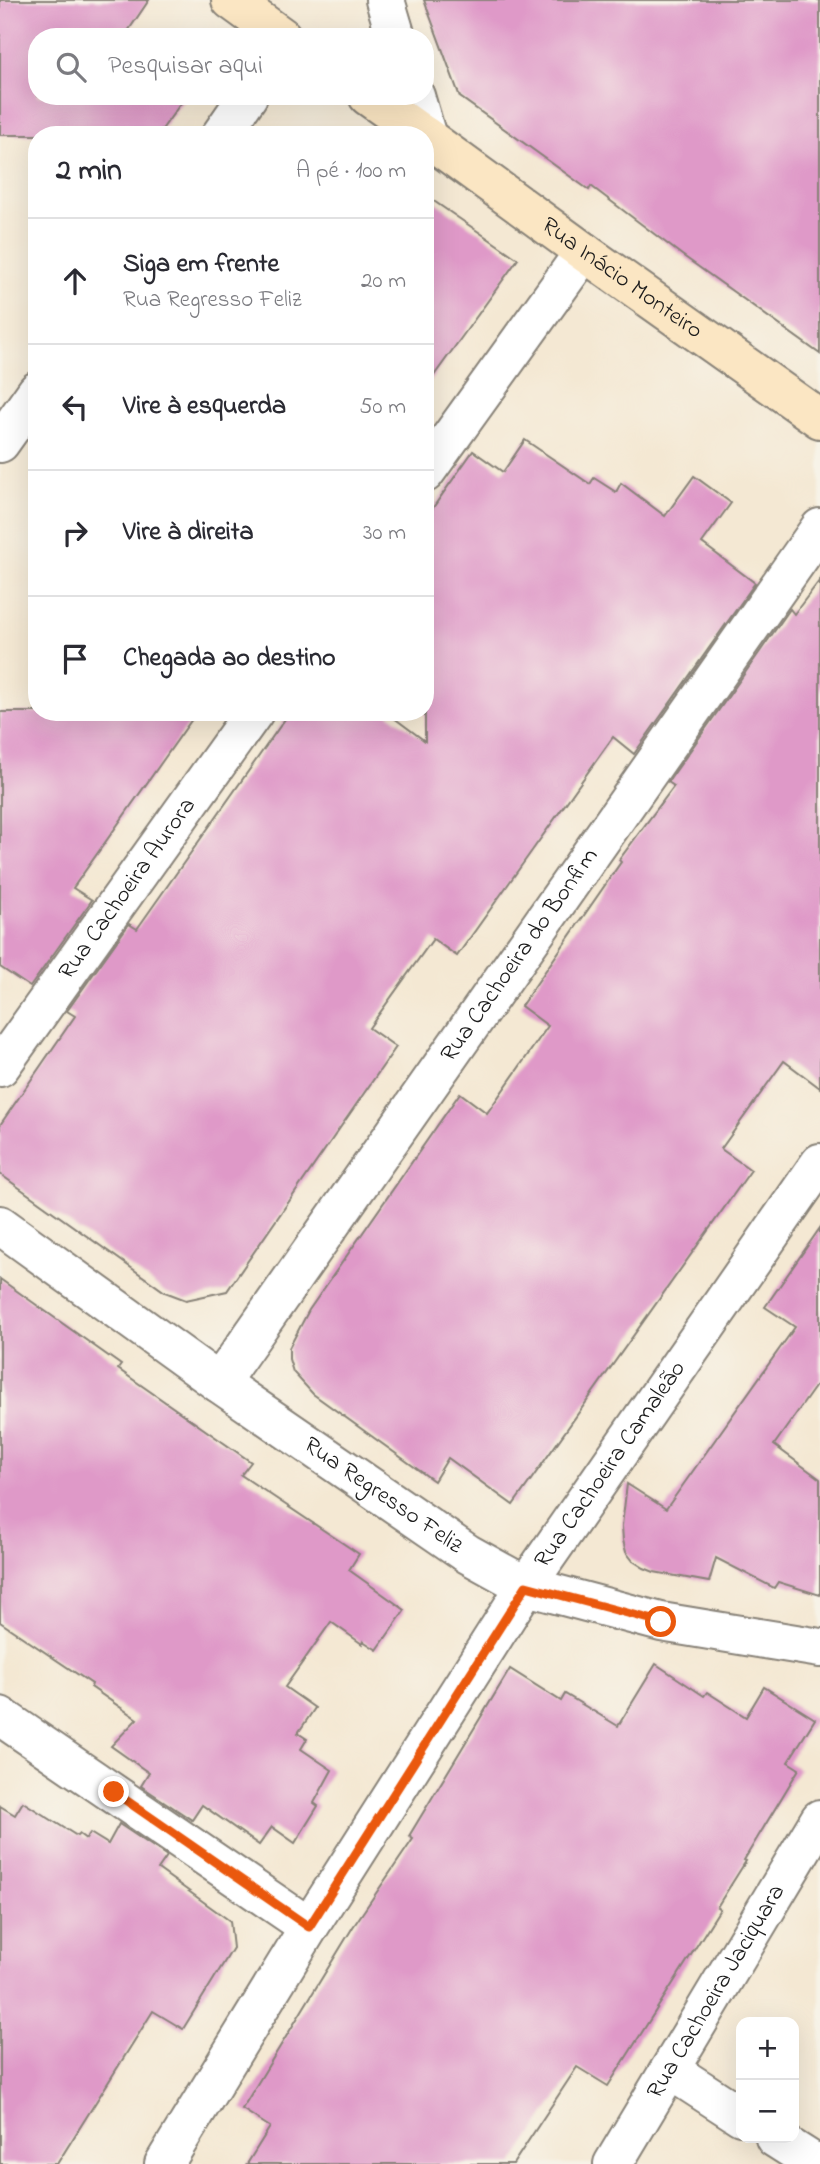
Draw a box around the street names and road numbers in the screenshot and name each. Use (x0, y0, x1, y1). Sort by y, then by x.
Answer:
street label: Rua Inácio Monteiro (534, 209, 710, 348)
street label: Rua Cachoeira Aurora (50, 790, 205, 987)
street label: Rua Cachoeira do Bonfim (432, 841, 607, 1069)
street label: Rua Cachoeira Camaleão (526, 1354, 695, 1575)
street label: Rua Regresso Feliz (296, 1428, 471, 1563)
street label: Rua Cachoeira Jaciquara (638, 1878, 794, 2106)

